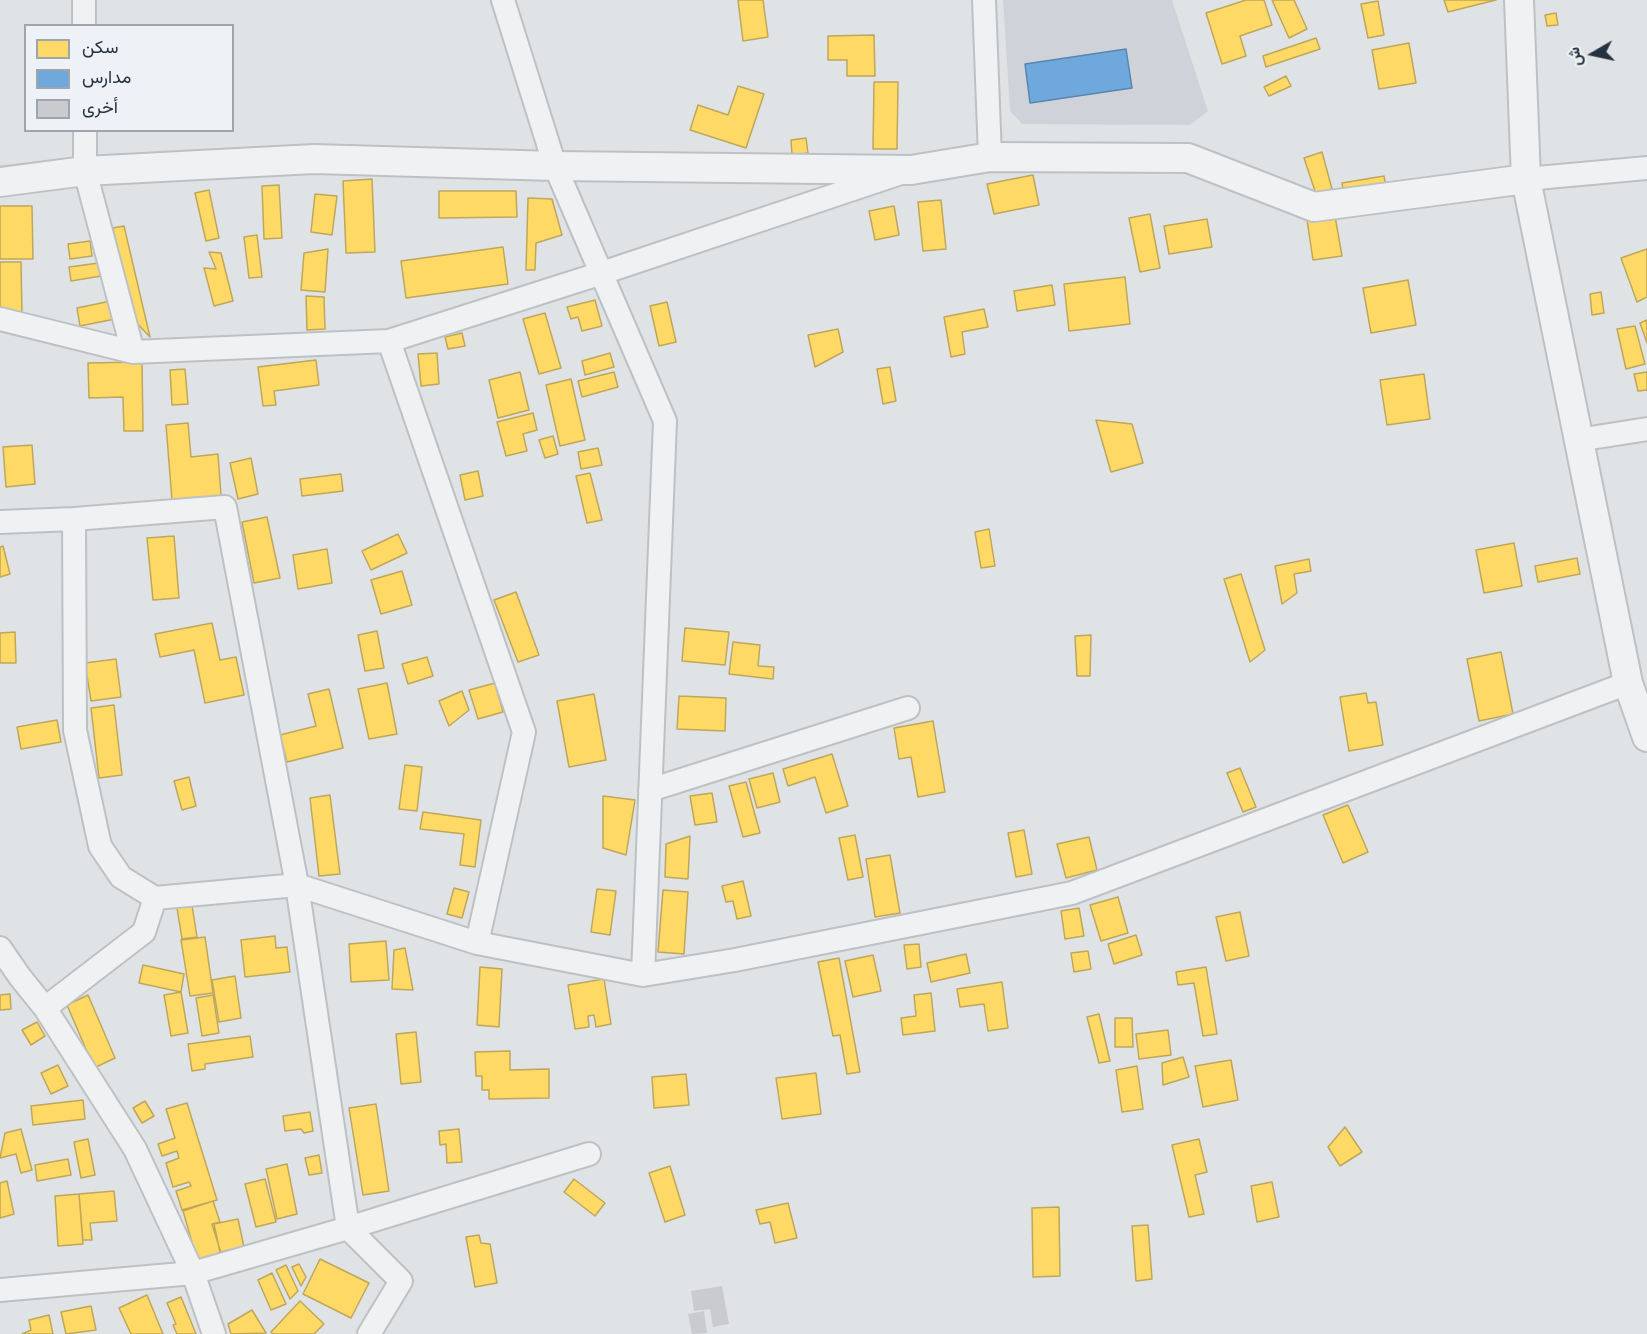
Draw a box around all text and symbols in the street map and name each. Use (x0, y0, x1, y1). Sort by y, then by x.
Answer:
legend (24, 24, 234, 132)
north arrow (1563, 24, 1623, 84)
text: سكن (82, 36, 118, 58)
text: ش (1564, 46, 1587, 68)
text: مدارس (82, 66, 131, 88)
text: أخرى (82, 96, 118, 118)

